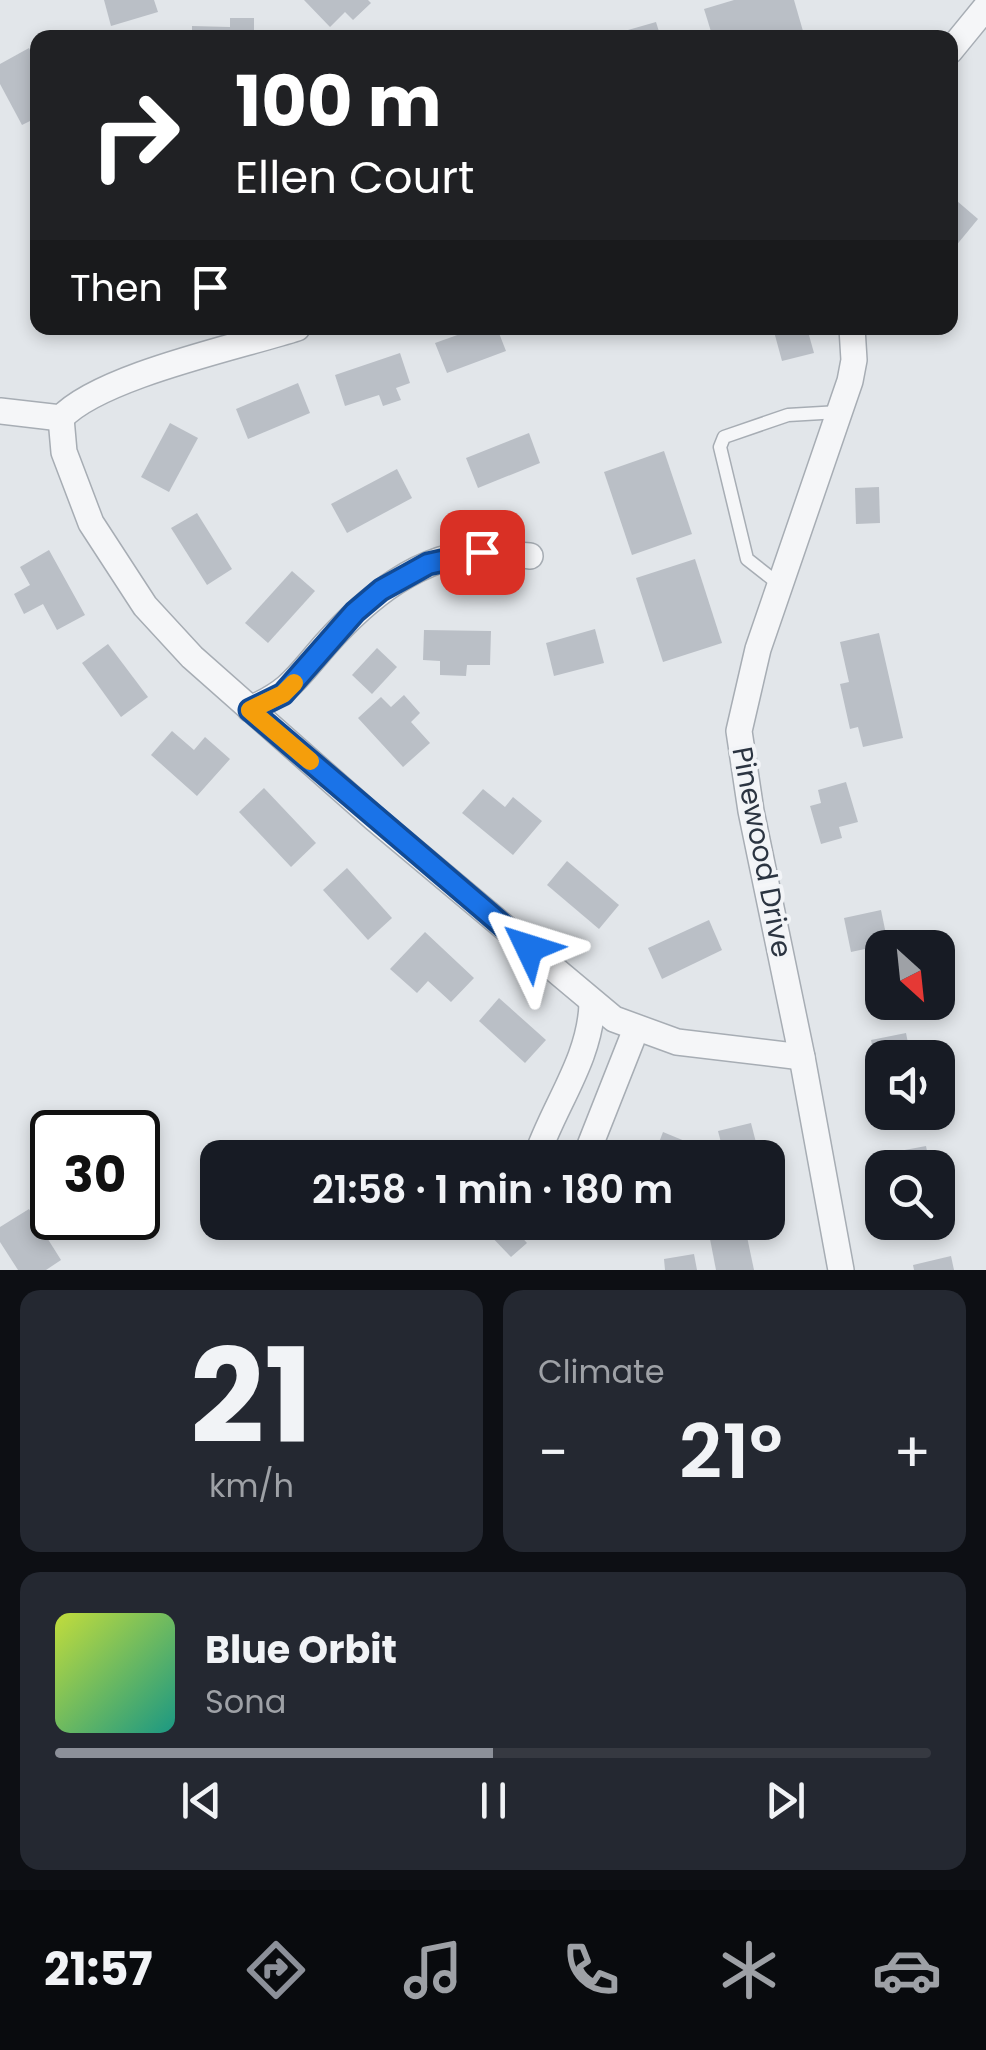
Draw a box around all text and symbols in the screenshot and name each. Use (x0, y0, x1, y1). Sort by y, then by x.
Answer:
text: 100 m (235, 52, 442, 151)
icon: right (70, 70, 200, 200)
text: Ellen Court (235, 146, 474, 209)
icon: arrive (183, 260, 238, 315)
text: Then (70, 261, 163, 314)
pin (440, 510, 525, 595)
icon: arrive (455, 525, 510, 580)
street label: Pinewood Drive (722, 743, 802, 961)
position arrow (477, 896, 581, 1000)
north arrow (865, 930, 955, 1020)
map controls (865, 930, 955, 1240)
button: sound (865, 1040, 955, 1130)
speed limit sign: 30 (30, 1110, 160, 1240)
button: search (865, 1150, 955, 1240)
text: 21:58 · 1 min · 180 m (312, 1163, 673, 1216)
text: 21 (190, 1305, 313, 1488)
text: Climate (538, 1349, 665, 1394)
text: 21° (679, 1399, 783, 1504)
text: − (538, 1414, 568, 1491)
text: + (893, 1414, 931, 1491)
text: km/h (209, 1463, 294, 1508)
text: Blue Orbit (205, 1623, 397, 1676)
text: Sona (205, 1679, 286, 1724)
icon: previous (174, 1773, 229, 1828)
icon: pause (466, 1773, 521, 1828)
icon: next (758, 1773, 813, 1828)
icon: directions (241, 1935, 311, 2005)
icon: music (398, 1935, 468, 2005)
icon: phone (556, 1935, 626, 2005)
icon: climate (714, 1935, 784, 2005)
icon: car (872, 1935, 942, 2005)
text: 21:57 (44, 1938, 153, 2001)

